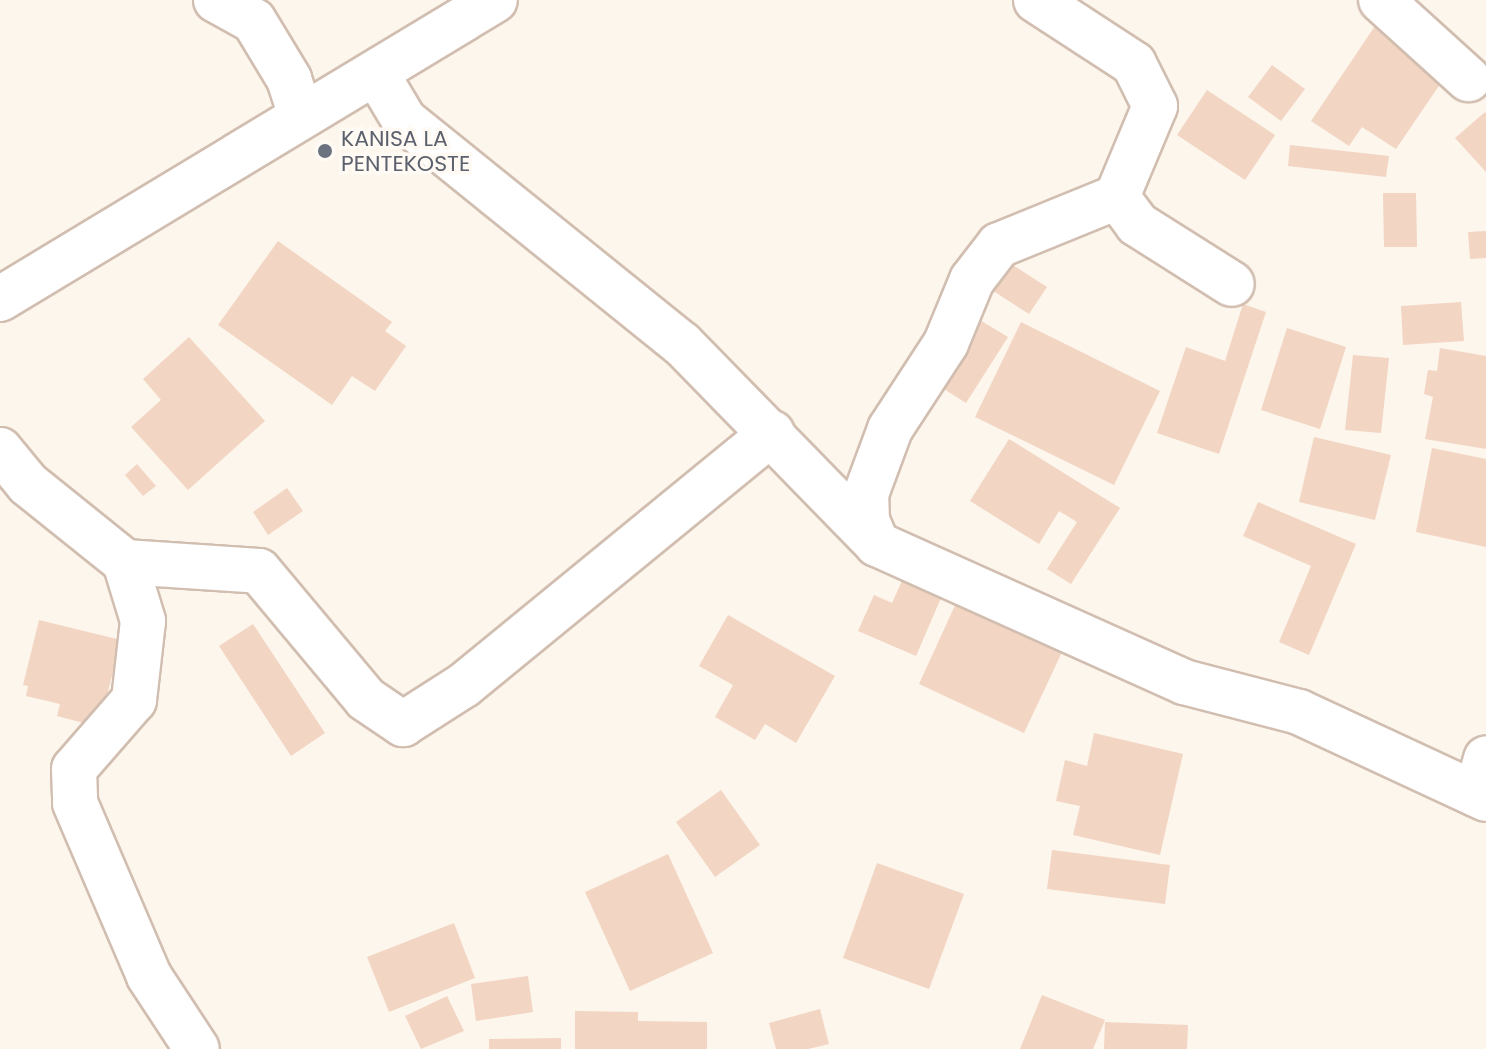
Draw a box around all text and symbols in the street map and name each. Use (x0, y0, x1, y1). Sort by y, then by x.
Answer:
place label: KANISA LA PENTEKOSTE (341, 125, 470, 176)
marker: KANISA LA PENTEKOSTE (316, 142, 334, 160)

